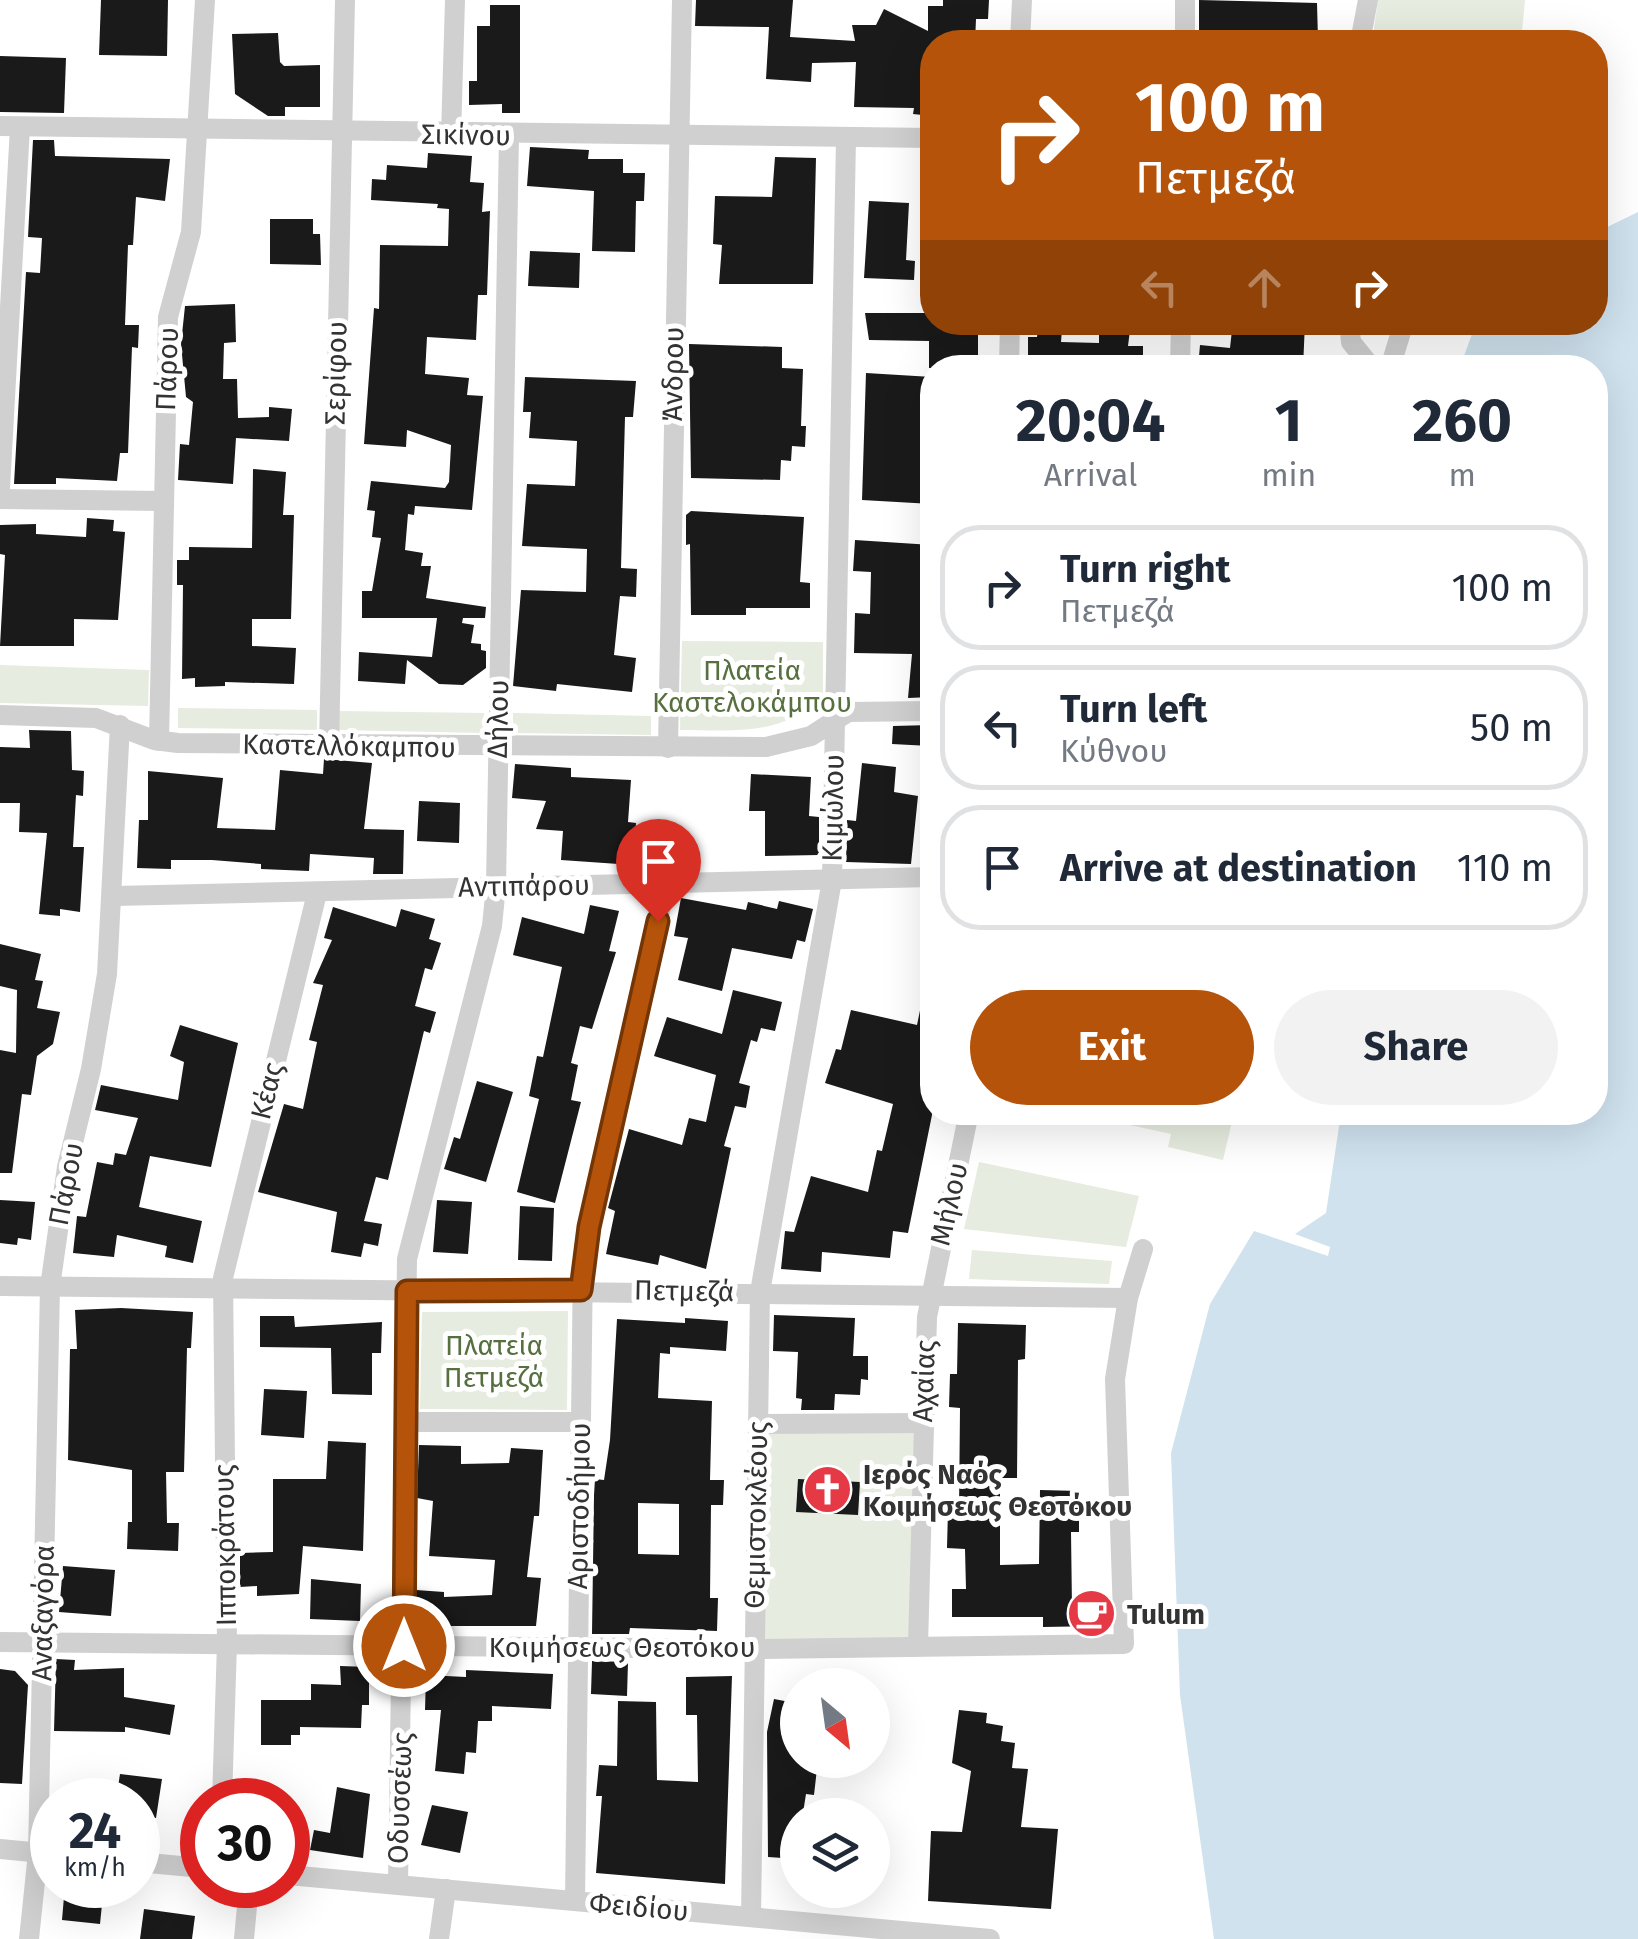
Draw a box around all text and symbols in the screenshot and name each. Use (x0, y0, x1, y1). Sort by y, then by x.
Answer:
text: 100 m (1135, 66, 1325, 150)
icon: right (970, 70, 1100, 200)
street label: Σικίνου (421, 118, 511, 152)
text: Πετμεζά (1135, 151, 1296, 205)
icon: left (1132, 260, 1187, 315)
icon: ahead (1237, 260, 1292, 315)
icon: right (1342, 260, 1397, 315)
street label: Σερίφου (319, 321, 353, 425)
street label: Πάρου (149, 326, 185, 412)
street label: Άνδρου (656, 326, 690, 422)
text: 20:04 (1016, 385, 1165, 457)
text: 1 (1275, 385, 1303, 457)
text: 260 (1412, 385, 1512, 457)
text: Arrival (1044, 456, 1137, 494)
text: min (1261, 456, 1316, 494)
text: m (1448, 456, 1476, 494)
text: Turn right (1060, 546, 1230, 592)
icon: right (975, 560, 1030, 615)
text: 100 m (1452, 565, 1553, 611)
text: Πετμεζά (1060, 592, 1175, 630)
park label: Πλατεία Καστελοκάμπου (652, 654, 852, 719)
street label: Δήλου (481, 679, 515, 759)
text: Turn left (1060, 686, 1207, 732)
icon: left (975, 700, 1030, 755)
text: 50 m (1470, 705, 1553, 751)
street label: Καστελλόκαμπου (242, 728, 456, 764)
text: Κύθνου (1060, 732, 1167, 770)
street label: Κιμώλου (816, 754, 850, 862)
pin (616, 819, 701, 922)
icon: arrive (631, 834, 686, 889)
icon: arrive (975, 840, 1030, 895)
text: Arrive at destination (1060, 845, 1417, 891)
text: 110 m (1457, 845, 1553, 891)
street label: Αντιπάρου (458, 868, 590, 904)
button: Exit (970, 990, 1254, 1105)
button: Share (1274, 990, 1558, 1105)
street label: Κέας (244, 1059, 290, 1123)
street label: Πάρου (42, 1140, 90, 1228)
street label: Μήλου (923, 1159, 975, 1249)
street label: Πετμεζά (634, 1274, 734, 1308)
park label: Πλατεία Πετμεζά (444, 1329, 544, 1394)
street label: Αχαίας (906, 1339, 942, 1423)
street label: Θεμιστοκλέους (738, 1421, 774, 1609)
street label: Αριστοδήμου (561, 1422, 597, 1590)
place label: Ιερός Ναός Κοιμήσεως Θεοτόκου (863, 1458, 1132, 1523)
street label: Ιπποκράτους (207, 1464, 243, 1626)
church icon: Ιερός Ναός Κοιμήσεως Θεοτόκου (802, 1464, 854, 1516)
street label: Αναξαγόρα (25, 1545, 61, 1681)
cafe icon: Tulum (1066, 1588, 1118, 1640)
position arrow (352, 1594, 456, 1698)
place label: Tulum (1127, 1598, 1205, 1631)
street label: Κοιμήσεως Θεοτόκου (489, 1631, 755, 1664)
north arrow (780, 1668, 890, 1778)
map controls (780, 1668, 890, 1908)
street label: Οδυσσέως (381, 1732, 419, 1864)
speed limit sign: 30 (180, 1778, 310, 1908)
button: layers (780, 1798, 890, 1908)
text: 24 (69, 1801, 121, 1861)
text: km/h (64, 1853, 126, 1883)
street label: Φειδίου (588, 1886, 690, 1928)

